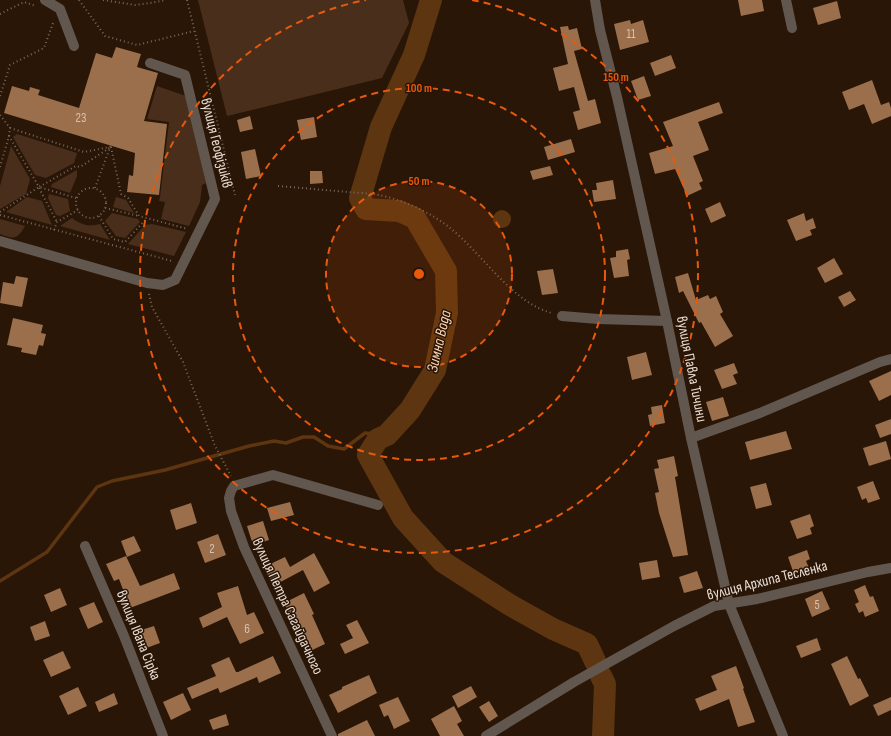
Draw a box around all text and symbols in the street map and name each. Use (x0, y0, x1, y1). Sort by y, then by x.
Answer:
house number: 11 (626, 26, 636, 42)
text: 150 m (603, 70, 629, 85)
text: 100 m (406, 81, 432, 96)
street label: вулиця Геофізиків (196, 96, 237, 190)
house number: 23 (76, 110, 86, 126)
text: 50 m (409, 174, 429, 189)
centre of rings (412, 267, 426, 281)
water label: Зимна Вода (423, 308, 456, 374)
street label: вулиця Павла Тичини (672, 315, 711, 424)
street label: вулиця Петра Сагайдачного (248, 535, 327, 677)
house number: 2 (209, 541, 215, 557)
street label: вулиця Архипа Тесленка (705, 556, 829, 605)
street label: вулиця Івана Сірка (112, 588, 165, 683)
house number: 5 (814, 597, 820, 613)
house number: 6 (244, 621, 250, 637)

